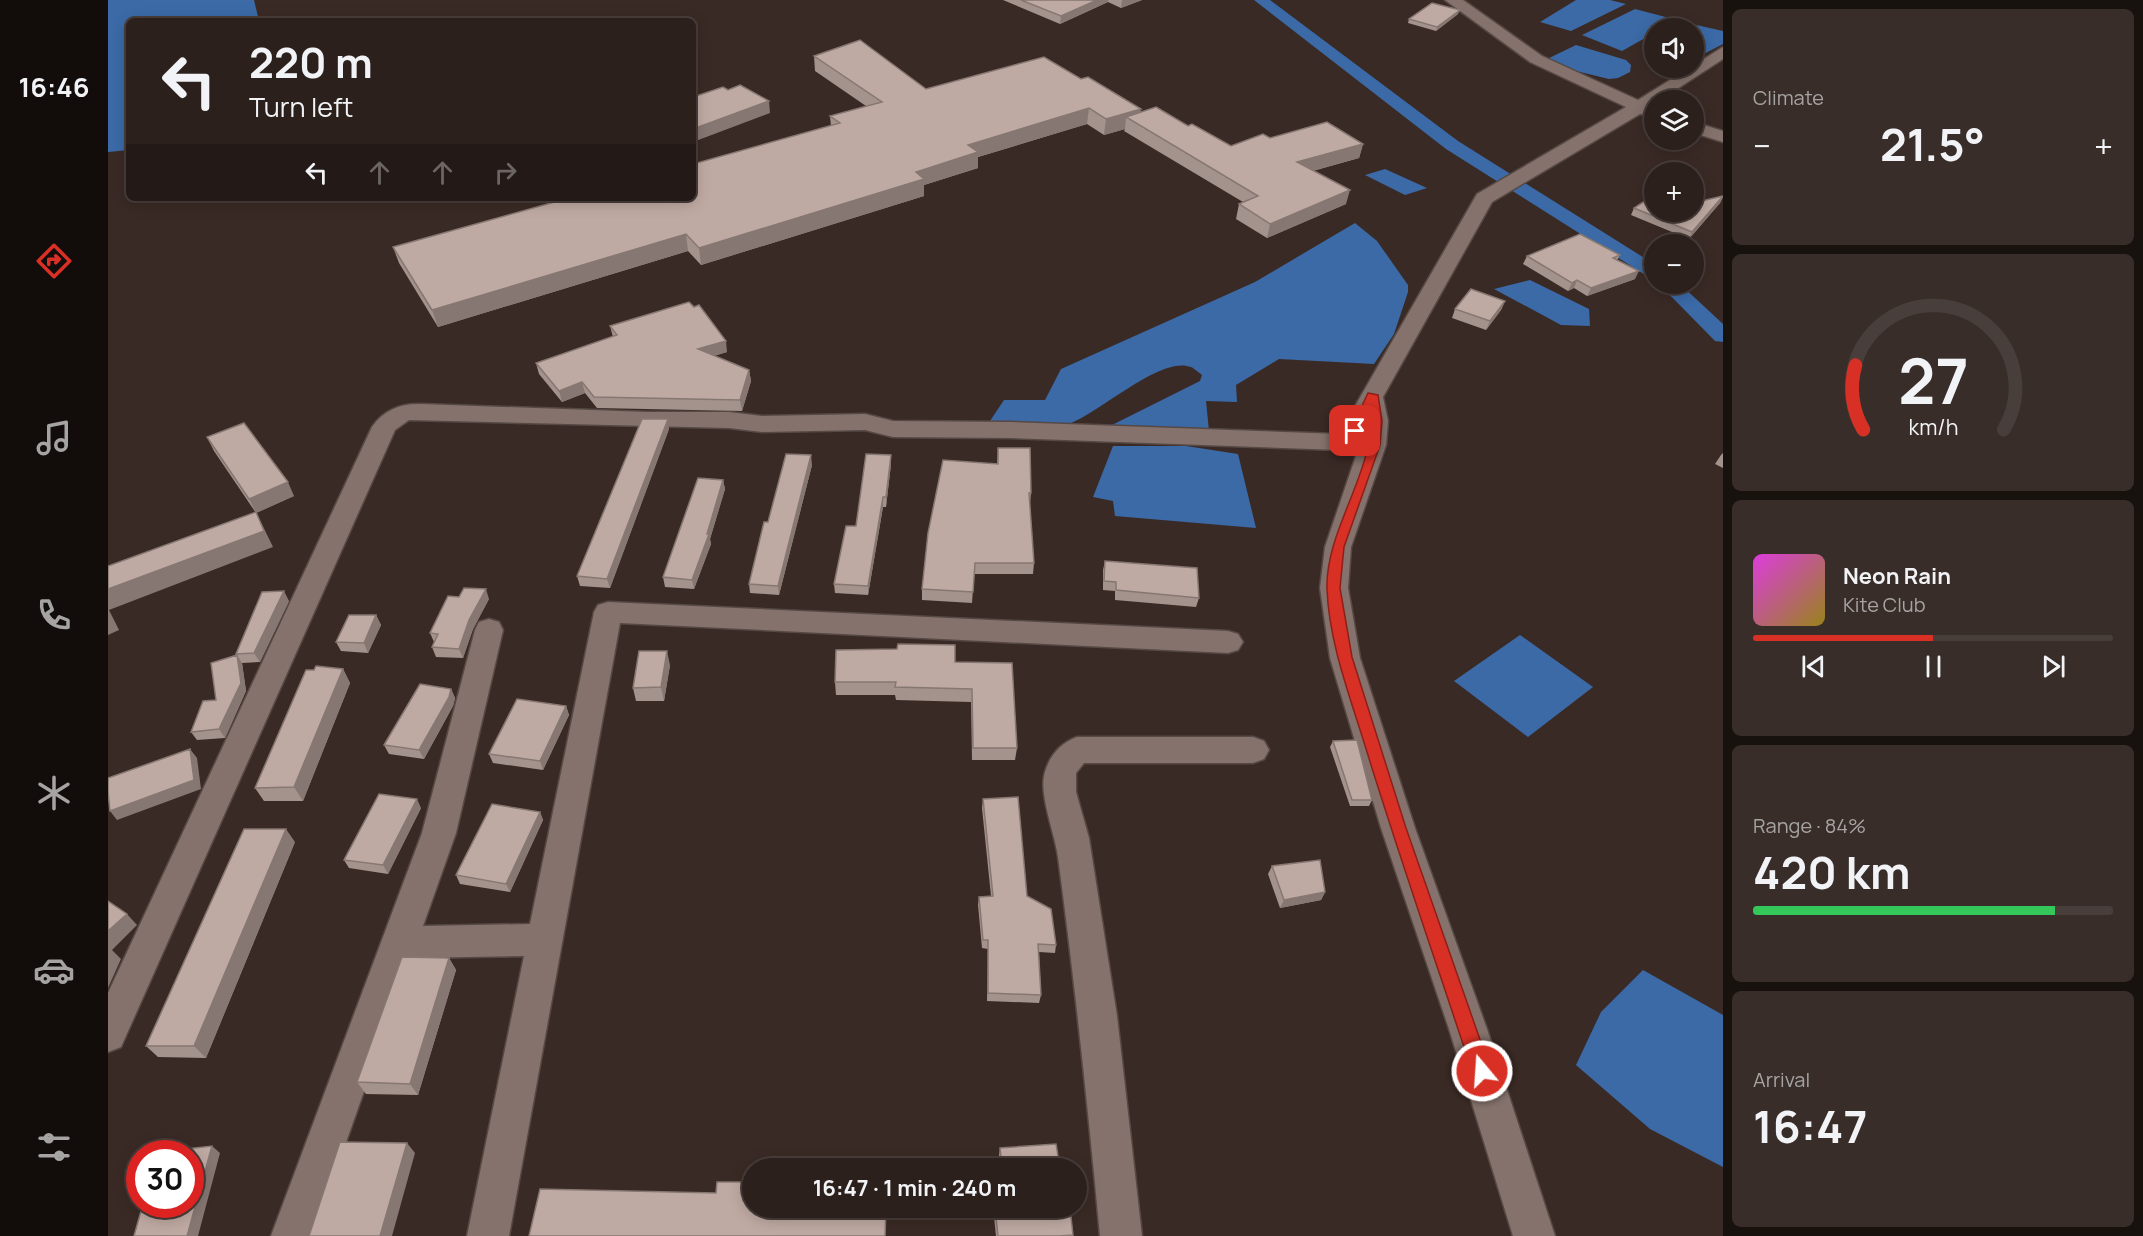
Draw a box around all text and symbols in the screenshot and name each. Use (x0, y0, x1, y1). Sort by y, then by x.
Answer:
map controls (1644, 18, 1704, 294)
button: sound (1644, 18, 1704, 78)
text: 220 m (249, 33, 373, 91)
icon: left (150, 42, 228, 120)
text: 16:46 (18, 68, 90, 105)
text: Climate (1753, 84, 1824, 111)
text: Turn left (249, 88, 353, 125)
button: layers (1644, 90, 1704, 150)
text: 21.5° (1880, 113, 1985, 175)
text: − (1753, 123, 1771, 168)
text: + (2094, 123, 2113, 168)
icon: left (300, 156, 333, 189)
icon: ahead (363, 156, 396, 189)
icon: ahead (426, 156, 459, 189)
icon: right (489, 156, 522, 189)
button: + (1644, 162, 1704, 222)
button: − (1644, 234, 1704, 294)
icon: directions (33, 240, 75, 282)
text: 27 (1898, 337, 1968, 423)
pin (1329, 405, 1380, 456)
text: km/h (1908, 412, 1958, 441)
icon: arrive (1338, 414, 1371, 447)
icon: music (33, 417, 75, 459)
text: Neon Rain (1843, 561, 1951, 591)
text: Kite Club (1843, 591, 1926, 618)
icon: phone (33, 594, 75, 636)
icon: previous (1797, 650, 1830, 683)
icon: pause (1917, 650, 1950, 683)
icon: next (2037, 650, 2070, 683)
icon: climate (33, 772, 75, 814)
text: Range · 84% (1753, 812, 1866, 839)
text: 420 km (1753, 841, 1910, 903)
icon: car (33, 949, 75, 991)
position arrow (1450, 1039, 1514, 1103)
text: Arrival (1753, 1066, 1810, 1093)
text: 16:47 (1753, 1095, 1867, 1157)
icon: filters (33, 1126, 75, 1168)
speed limit sign: 30 (126, 1140, 204, 1218)
text: 16:47 · 1 min · 240 m (813, 1173, 1016, 1203)

